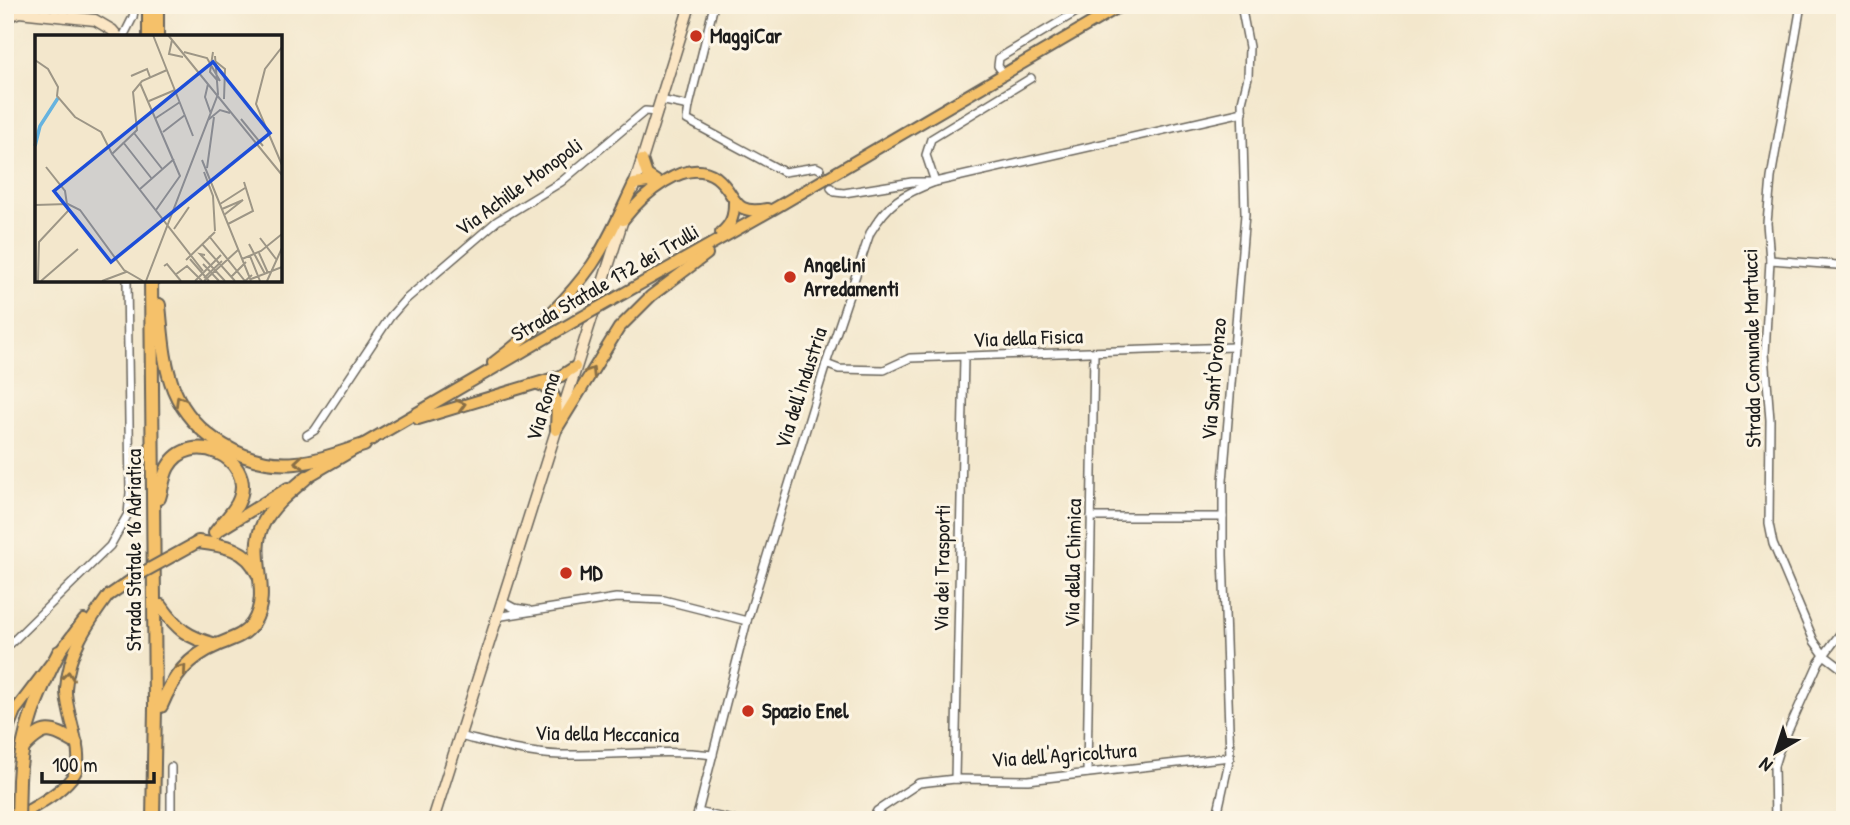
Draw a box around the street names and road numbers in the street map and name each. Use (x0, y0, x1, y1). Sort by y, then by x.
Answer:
street label: Via Achille Monopoli (449, 131, 588, 243)
street label: Strada Statale 172 dei Trulli (505, 217, 704, 348)
street label: Strada Comunale Martucci (1735, 248, 1768, 448)
street label: Via Sant'Oronzo (1194, 317, 1233, 441)
street label: Via della Fisica (973, 321, 1083, 354)
street label: Via dell'Industria (767, 323, 834, 452)
street label: Via Roma (518, 369, 567, 445)
street label: Strada Statale 16 Adriatica (119, 449, 148, 651)
street label: Via della Chimica (1057, 498, 1088, 628)
street label: Via dei Trasporti (926, 504, 957, 632)
street label: Via della Meccanica (535, 718, 679, 749)
street label: Via dell'Agricoltura (991, 735, 1137, 774)

